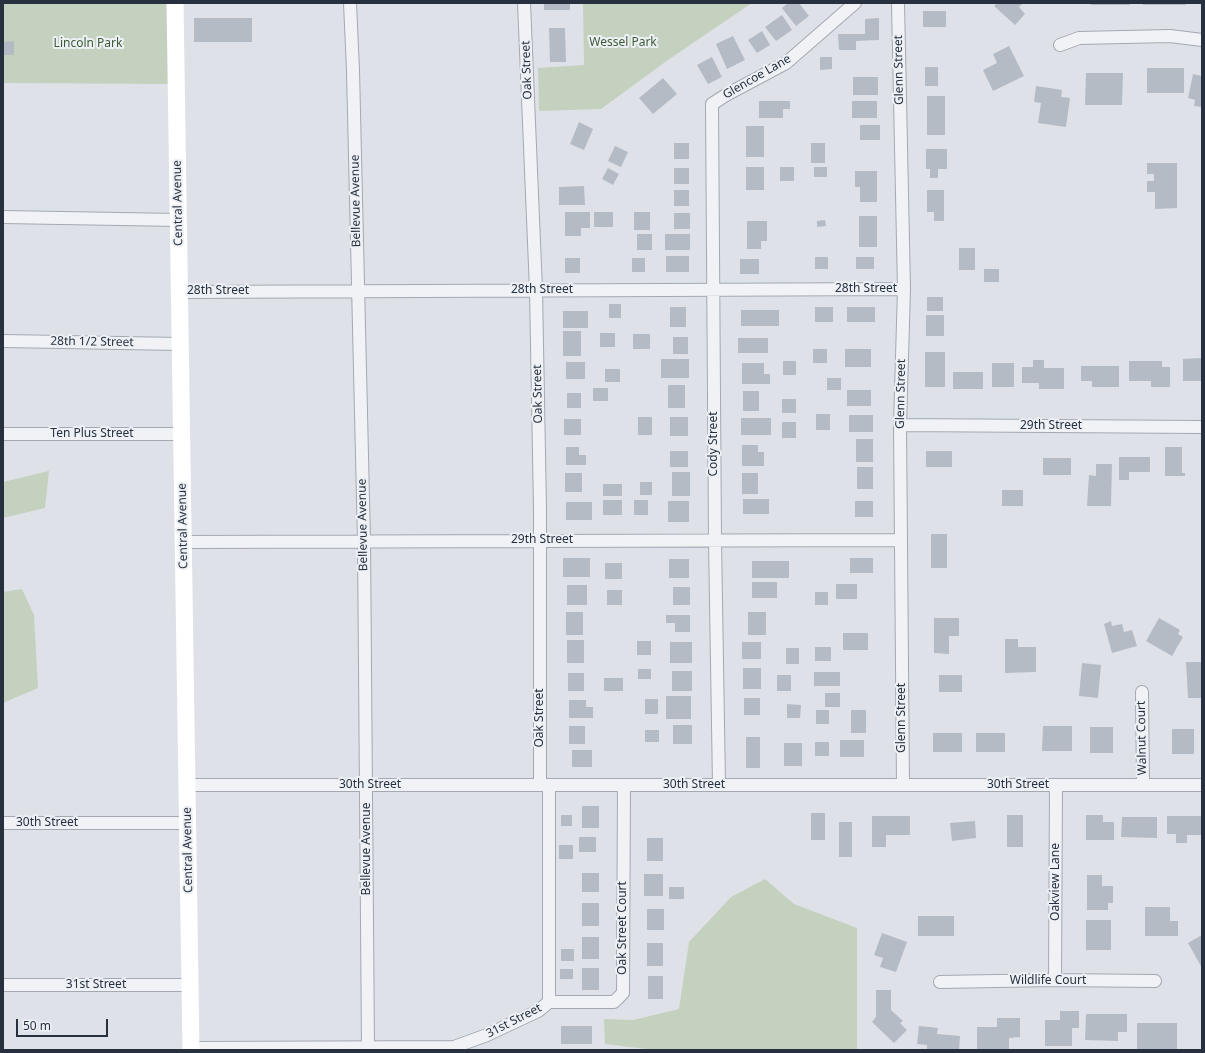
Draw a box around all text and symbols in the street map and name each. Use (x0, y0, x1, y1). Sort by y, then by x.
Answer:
street label: Glenn Street (891, 35, 907, 105)
park label: Wessel Park (589, 36, 657, 50)
park label: Lincoln Park (54, 37, 122, 51)
street label: Oak Street (519, 40, 535, 100)
street label: Glencoe Lane (720, 52, 794, 102)
street label: Bellevue Avenue (348, 154, 364, 248)
street label: Central Avenue (170, 160, 186, 246)
street label: 28th Street (835, 282, 897, 296)
street label: 28th Street (511, 283, 573, 297)
street label: 28th Street (187, 284, 249, 298)
street label: 28th 1/2 Street (50, 334, 134, 350)
street label: Glenn Street (893, 359, 909, 429)
street label: Oak Street (530, 364, 546, 424)
street label: Cody Street (707, 412, 721, 476)
street label: 29th Street (1020, 419, 1082, 433)
street label: Ten Plus Street (50, 427, 134, 441)
street label: Bellevue Avenue (355, 478, 371, 572)
street label: Central Avenue (175, 483, 191, 569)
street label: 29th Street (511, 533, 573, 547)
street label: Glenn Street (895, 683, 909, 753)
street label: Oak Street (533, 688, 547, 748)
street label: Walnut Court (1134, 701, 1150, 775)
street label: 30th Street (339, 778, 401, 792)
street label: 30th Street (663, 778, 725, 792)
street label: 30th Street (987, 778, 1049, 792)
street label: Bellevue Avenue (360, 803, 374, 895)
street label: Central Avenue (180, 807, 196, 893)
street label: 30th Street (16, 816, 78, 830)
street label: Oakview Lane (1049, 843, 1063, 921)
street label: Oak Street Court (616, 881, 630, 975)
street label: Wildlife Court (1010, 974, 1086, 988)
street label: 31st Street (66, 978, 126, 992)
street label: 31st Street (484, 1001, 544, 1041)
scale bar (18, 1011, 110, 1037)
text: 50 m (23, 1017, 51, 1034)

